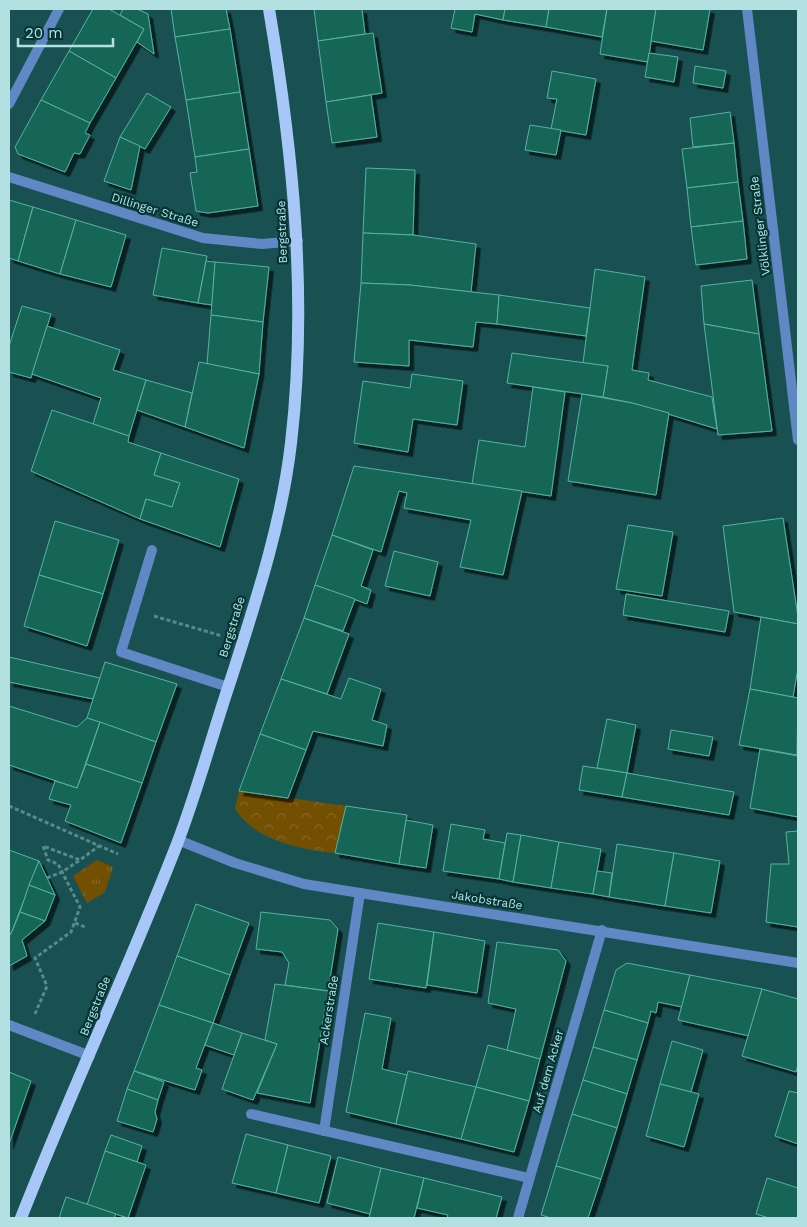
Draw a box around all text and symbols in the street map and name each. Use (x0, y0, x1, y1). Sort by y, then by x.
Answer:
scale bar (18, 15, 112, 47)
text: 20 m (25, 24, 63, 42)
street label: Völklinger Straße (747, 176, 773, 276)
street label: Dillinger Straße (110, 190, 200, 230)
street label: Bergstraße (274, 200, 290, 264)
street label: Bergstraße (216, 595, 248, 659)
street label: Jakobstraße (450, 887, 524, 913)
street label: Bergstraße (77, 974, 113, 1038)
street label: Ackerstraße (317, 974, 341, 1046)
street label: Auf dem Acker (529, 1028, 567, 1114)

